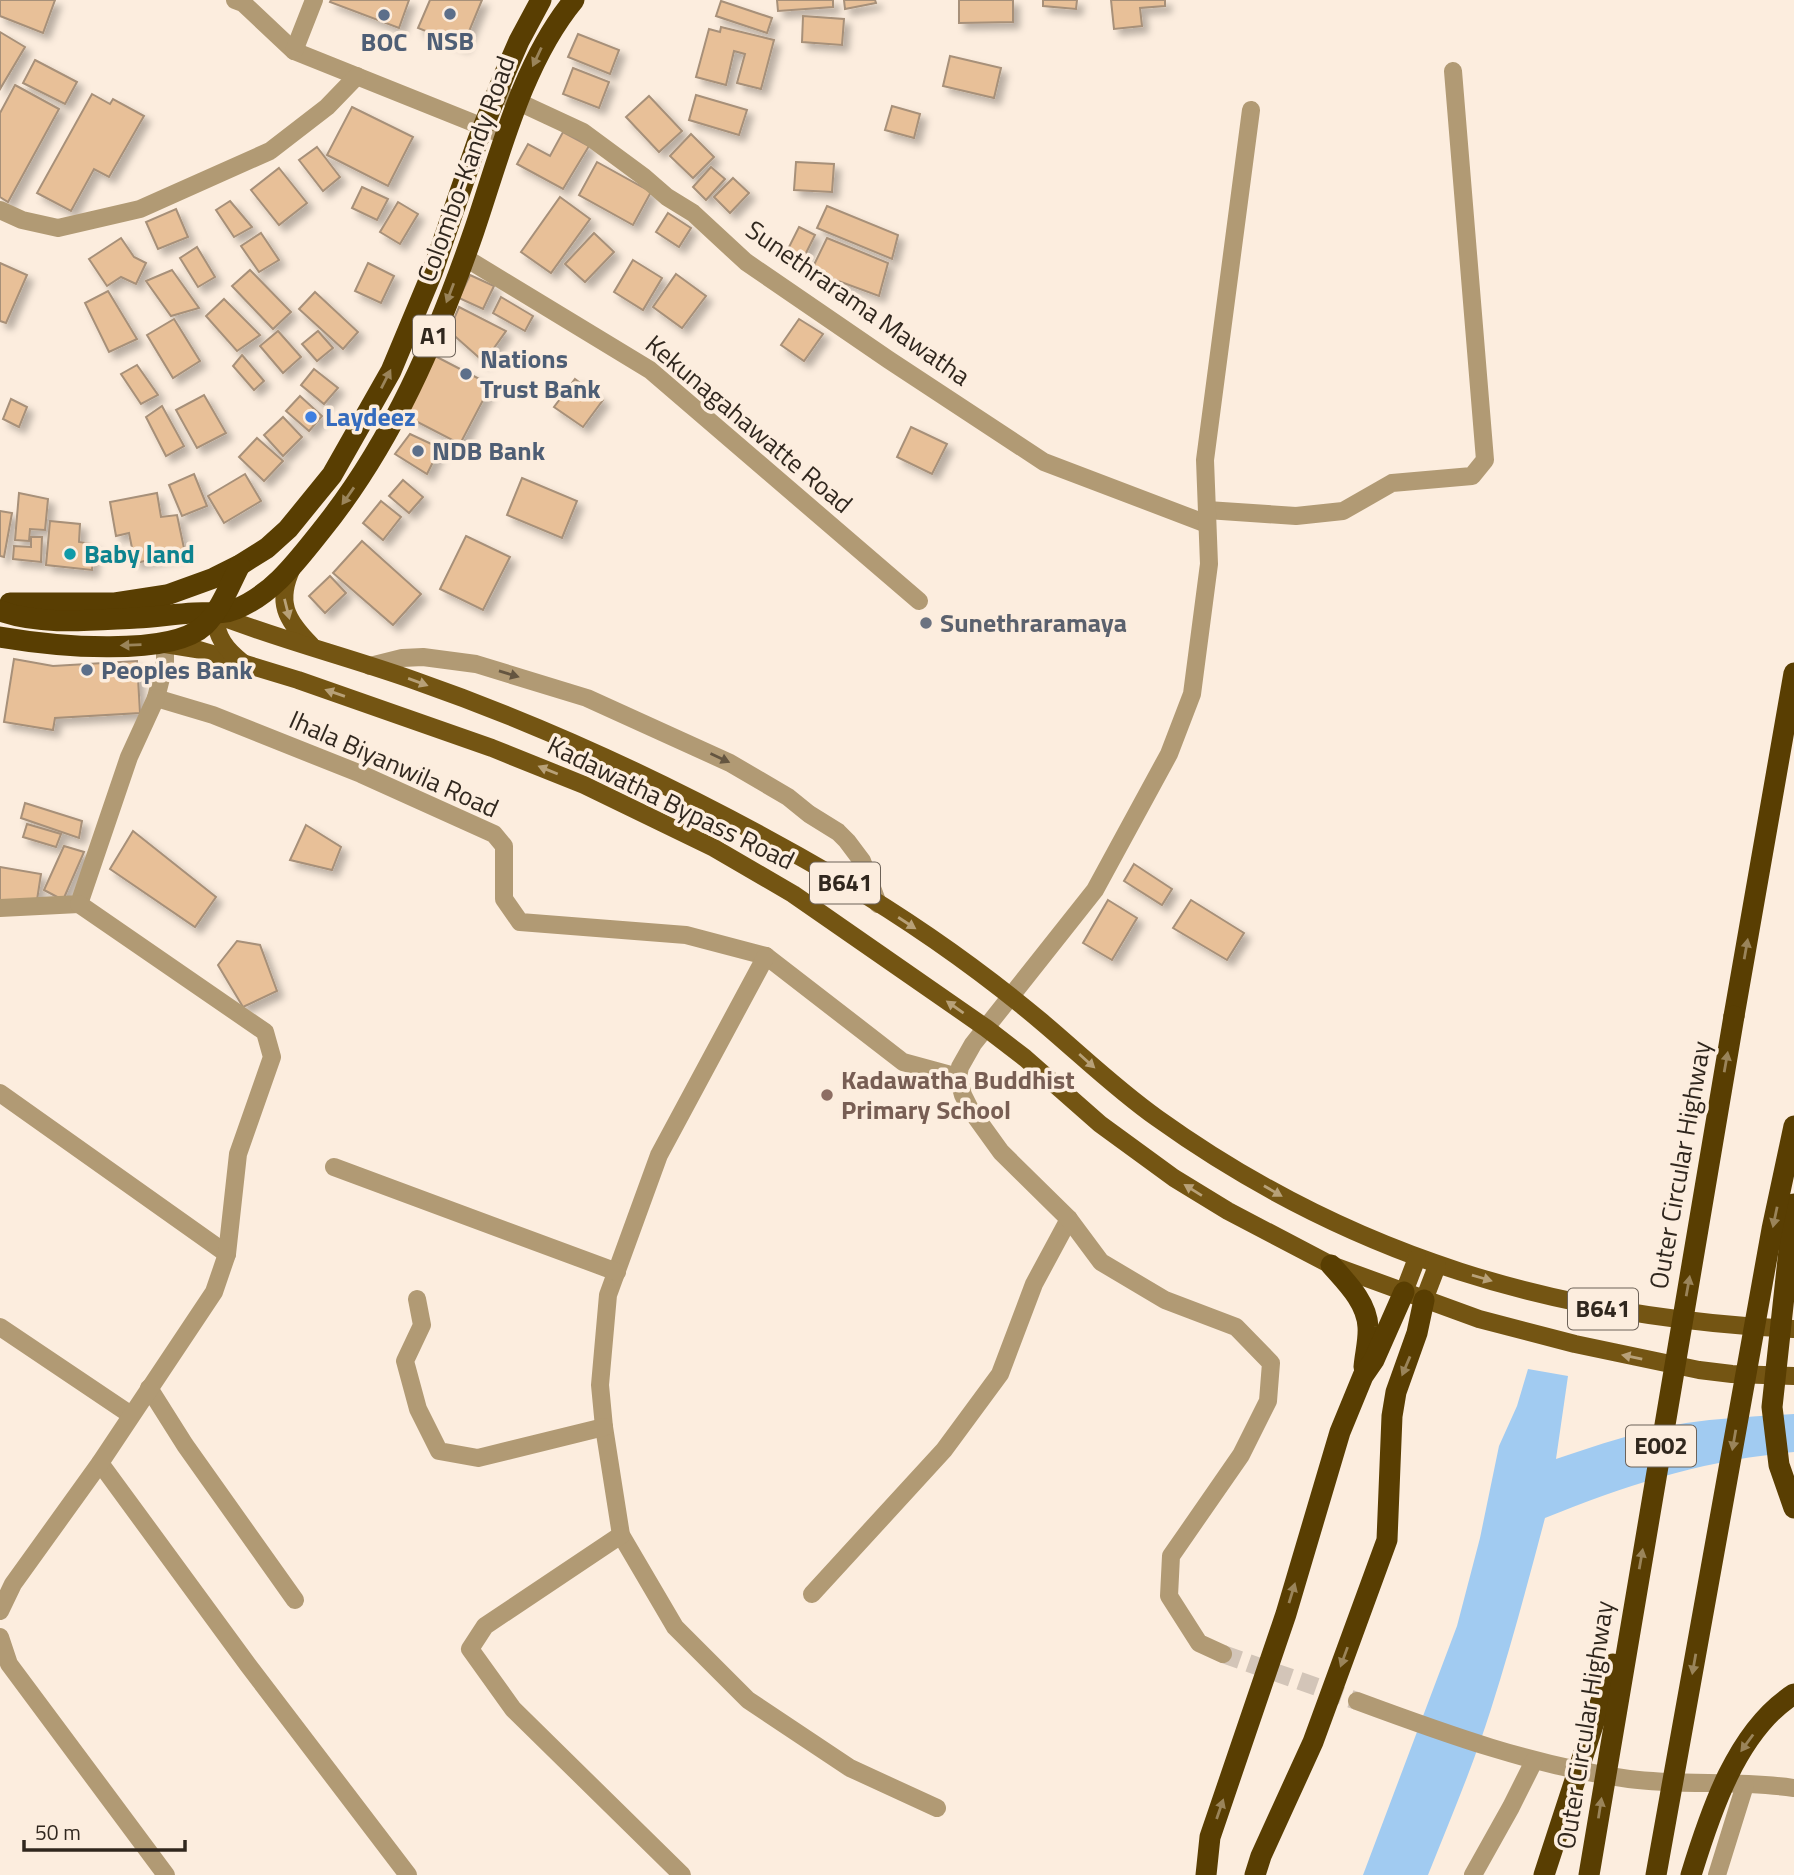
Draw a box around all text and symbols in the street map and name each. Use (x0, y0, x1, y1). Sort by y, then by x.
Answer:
marker: NSB (442, 6, 458, 22)
marker: BOC (376, 7, 392, 23)
place label: NSB (426, 21, 474, 60)
place label: BOC (361, 22, 407, 61)
one-way arrow (531, 47, 543, 67)
street label: Colombo-Kandy Road (407, 50, 525, 287)
street label: Sunethrarama Mawatha (738, 210, 979, 395)
one-way arrow (445, 283, 456, 304)
road number: A1 (413, 316, 455, 356)
street label: Kekunagahawatte Road (637, 325, 862, 522)
place label: Nations Trust Bank (480, 339, 601, 408)
marker: Nations Trust Bank (458, 366, 474, 382)
one-way arrow (381, 369, 392, 389)
place label: Laydeez (325, 397, 416, 436)
marker: Laydeez (303, 409, 319, 425)
place label: NDB Bank (432, 431, 546, 470)
marker: NDB Bank (410, 443, 426, 459)
one-way arrow (341, 487, 355, 505)
place label: Baby land (84, 534, 195, 573)
marker: Baby land (62, 546, 78, 562)
one-way arrow (282, 598, 293, 620)
place label: Sunethraramaya (940, 603, 1127, 642)
marker: Sunethraramaya (918, 615, 934, 631)
one-way arrow (120, 639, 142, 651)
place label: Peoples Bank (101, 650, 253, 689)
marker: Peoples Bank (79, 662, 95, 678)
one-way arrow (499, 670, 520, 680)
one-way arrow (408, 677, 429, 688)
one-way arrow (325, 687, 346, 698)
street label: Ihala Biyanwila Road (283, 700, 505, 827)
street label: Kadawatha Bypass Road (541, 726, 801, 879)
one-way arrow (710, 752, 730, 764)
one-way arrow (537, 764, 558, 775)
road number: B641 (810, 862, 880, 903)
one-way arrow (897, 916, 917, 929)
one-way arrow (1740, 938, 1751, 960)
one-way arrow (946, 1000, 964, 1014)
street label: Outer Circular Highway (1639, 1038, 1721, 1292)
one-way arrow (1721, 1051, 1732, 1073)
one-way arrow (1078, 1053, 1096, 1069)
place label: Kadawatha Buddhist Primary School (841, 1060, 1075, 1129)
marker: Kadawatha Buddhist Primary School (819, 1087, 835, 1103)
one-way arrow (1184, 1183, 1203, 1196)
one-way arrow (1263, 1185, 1283, 1197)
one-way arrow (1769, 1206, 1780, 1228)
one-way arrow (1472, 1274, 1493, 1284)
one-way arrow (1683, 1275, 1694, 1297)
road number: B641 (1568, 1288, 1638, 1330)
one-way arrow (1621, 1351, 1643, 1362)
one-way arrow (1400, 1355, 1411, 1376)
road number: E002 (1626, 1426, 1696, 1466)
one-way arrow (1728, 1429, 1739, 1451)
one-way arrow (1636, 1548, 1647, 1570)
one-way arrow (1288, 1582, 1298, 1603)
street label: Outer Circular Highway (1546, 1598, 1623, 1852)
one-way arrow (1338, 1646, 1349, 1667)
one-way arrow (1688, 1653, 1699, 1675)
one-way arrow (1741, 1734, 1755, 1752)
one-way arrow (1595, 1797, 1606, 1819)
one-way arrow (1215, 1798, 1225, 1819)
scale bar (24, 1808, 186, 1852)
text: 50 m (35, 1816, 81, 1848)

